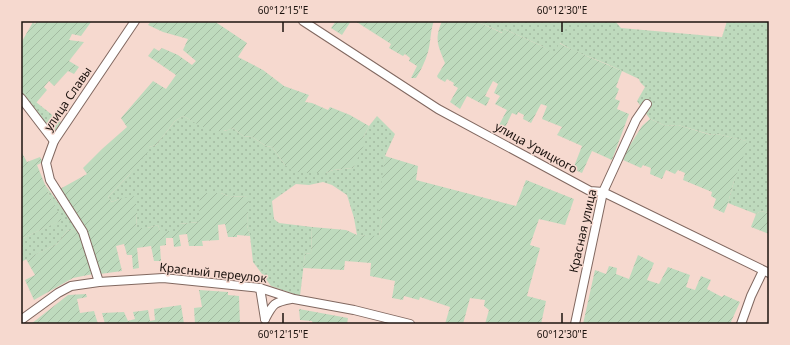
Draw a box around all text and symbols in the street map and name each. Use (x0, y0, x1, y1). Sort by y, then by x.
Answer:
text: 60°12'15"E (258, 3, 308, 17)
text: 60°12'30"E (537, 3, 587, 17)
street label: улица Славы (40, 63, 95, 134)
street label: улица Урицкого (492, 118, 581, 177)
street label: Красная улица (565, 187, 600, 274)
street label: Красный переулок (158, 258, 268, 287)
text: 60°12'15"E (258, 327, 308, 341)
text: 60°12'30"E (537, 327, 587, 341)

